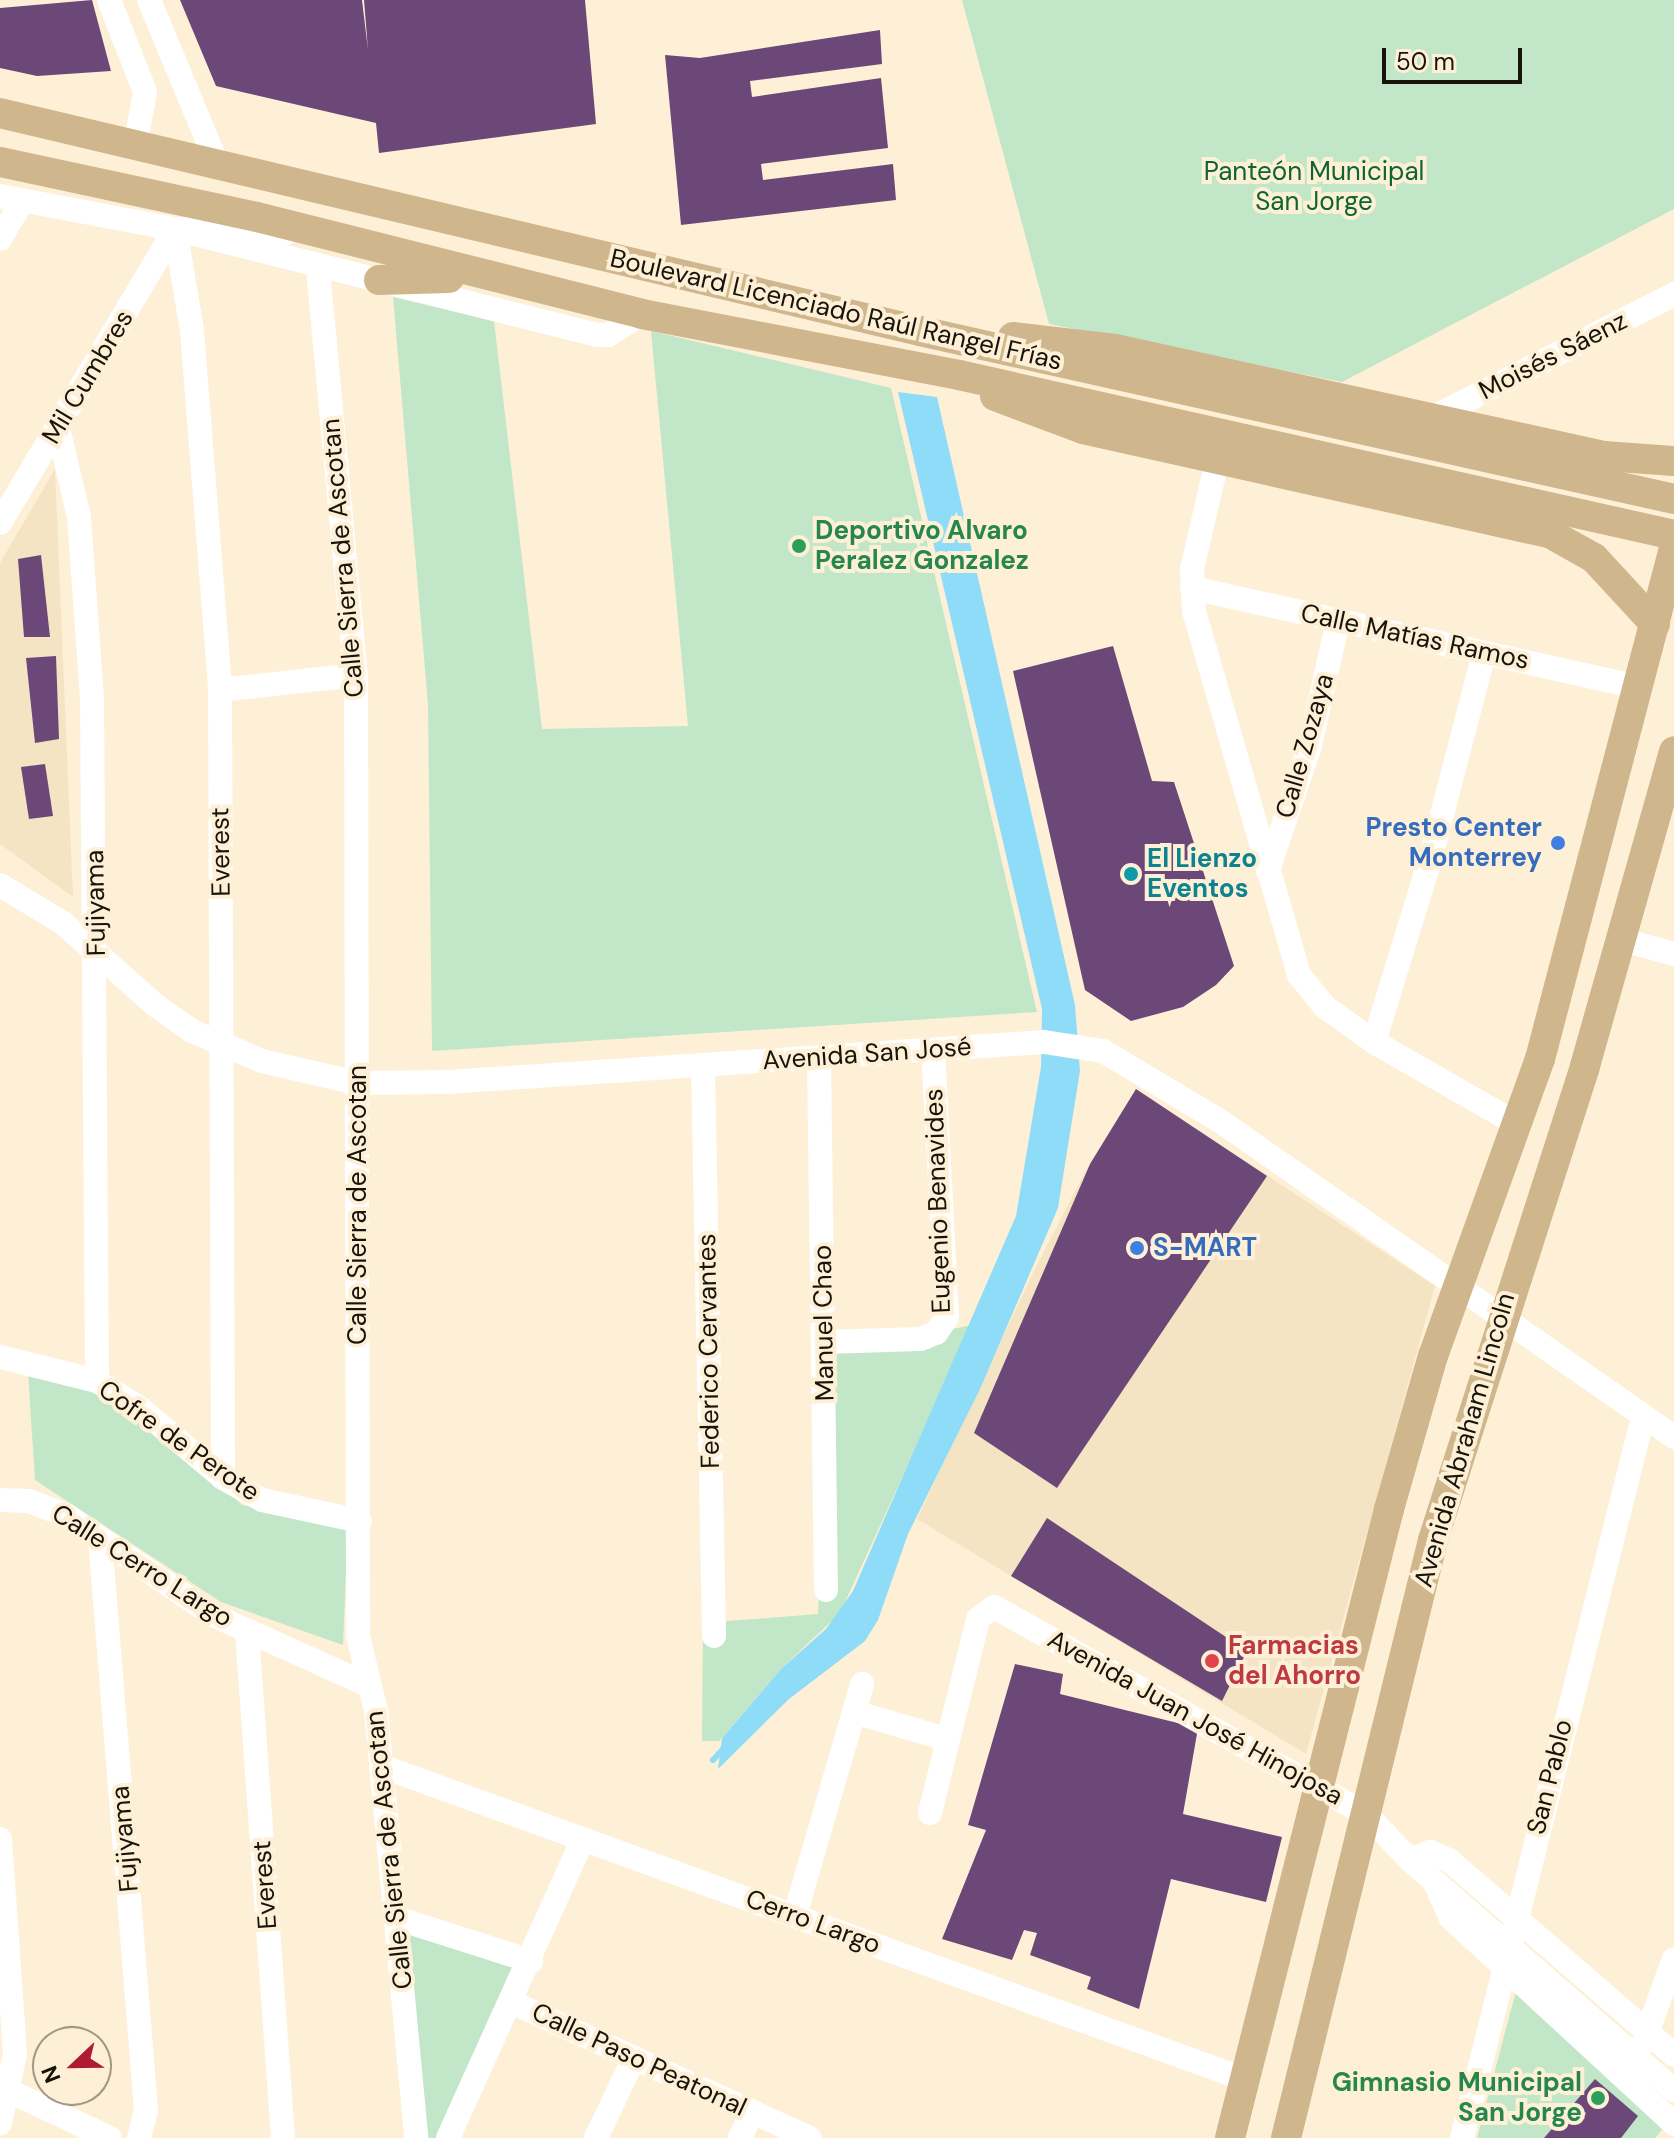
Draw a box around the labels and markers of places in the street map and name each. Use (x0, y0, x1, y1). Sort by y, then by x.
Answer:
place label: Deportivo Alvaro Peralez Gonzalez (815, 515, 1029, 576)
marker: Deportivo Alvaro Peralez Gonzalez (790, 537, 808, 555)
place label: Presto Center Monterrey (1366, 812, 1542, 874)
marker: Presto Center Monterrey (1549, 834, 1567, 852)
place label: El Lienzo Eventos (1147, 843, 1257, 904)
marker: El Lienzo Eventos (1122, 865, 1140, 883)
place label: S-MART (1153, 1232, 1257, 1264)
marker: S-MART (1128, 1239, 1146, 1257)
place label: Farmacias del Ahorro (1228, 1630, 1361, 1692)
marker: Farmacias del Ahorro (1203, 1652, 1221, 1670)
place label: Gimnasio Municipal San Jorge (1332, 2067, 1582, 2128)
marker: Gimnasio Municipal San Jorge (1589, 2089, 1607, 2107)

